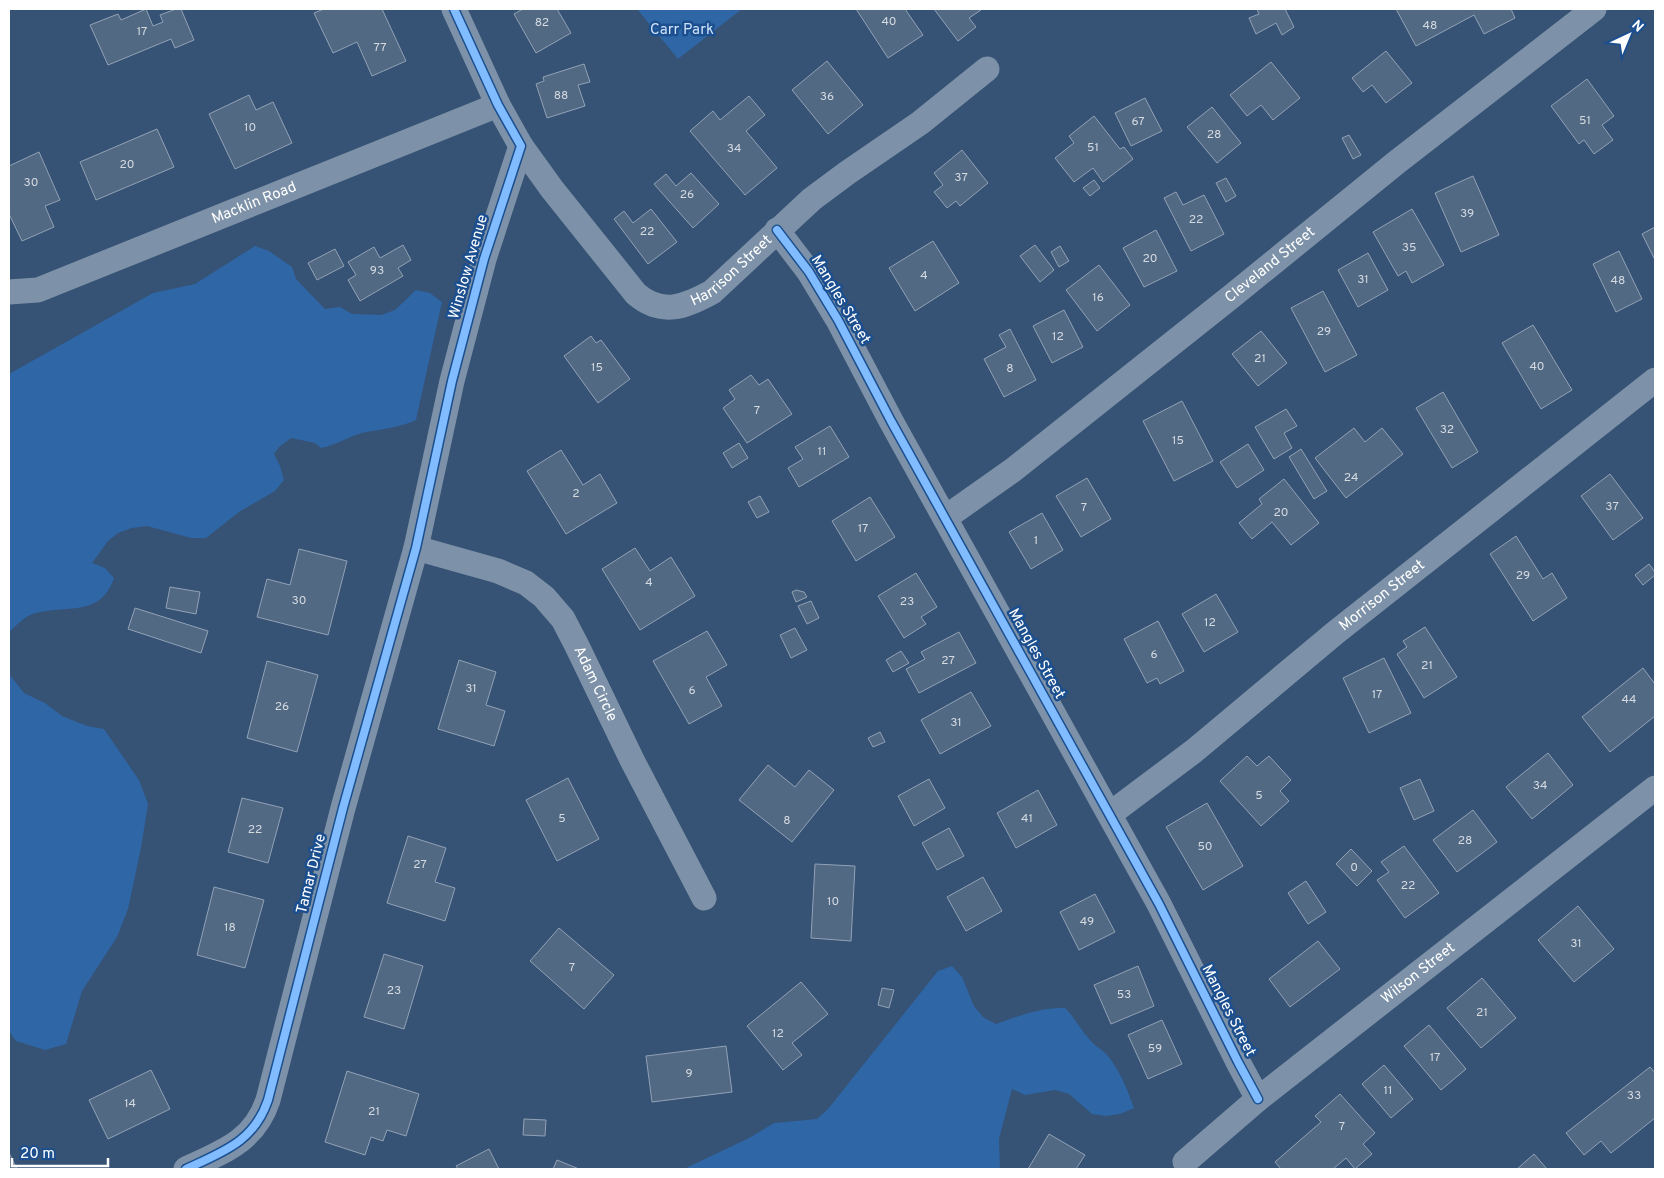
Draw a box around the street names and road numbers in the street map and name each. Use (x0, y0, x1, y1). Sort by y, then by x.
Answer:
street label: Macklin Road (209, 178, 299, 229)
street label: Winslow Avenue (445, 213, 493, 321)
street label: Cleveland Street (1221, 223, 1319, 307)
street label: Harrison Street (688, 231, 776, 311)
street label: Mangles Street (806, 252, 874, 348)
street label: Morrison Street (1335, 556, 1429, 635)
street label: Mangles Street (1003, 605, 1069, 703)
street label: Adam Circle (569, 643, 622, 725)
street label: Tamar Drive (293, 832, 331, 916)
street label: Wilson Street (1377, 939, 1459, 1008)
street label: Mangles Street (1197, 962, 1259, 1060)

